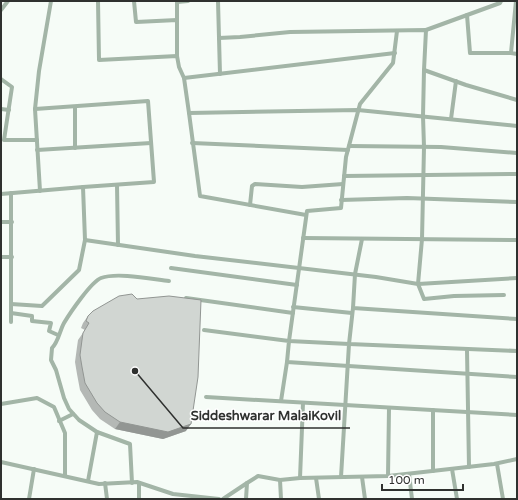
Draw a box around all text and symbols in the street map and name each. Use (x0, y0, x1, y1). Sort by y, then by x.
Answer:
callout: Siddeshwarar MalaiKovil (183, 403, 350, 428)
text: Siddeshwarar MalaiKovil (191, 408, 341, 424)
scale bar (382, 466, 463, 492)
text: 100 m (388, 473, 425, 487)

